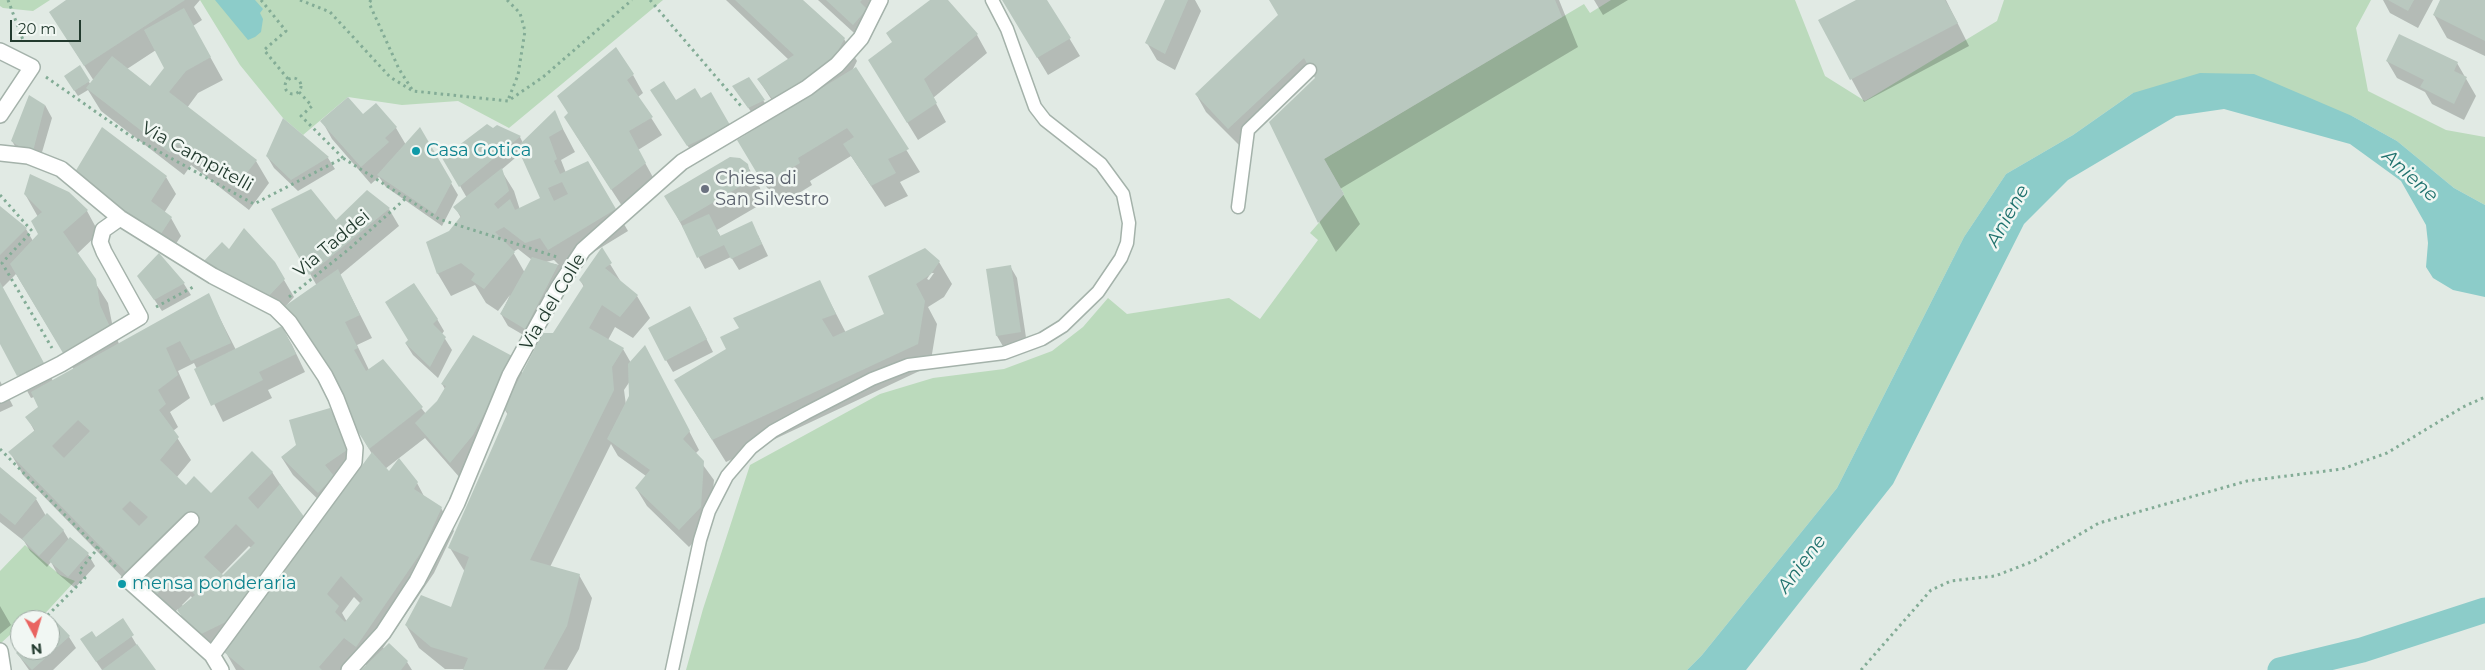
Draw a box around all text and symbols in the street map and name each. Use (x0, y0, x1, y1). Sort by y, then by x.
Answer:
scale bar (12, 10, 84, 42)
text: 20 m (18, 19, 56, 38)
street label: Via Campitelli (138, 117, 256, 197)
place label: Casa Gotica (426, 140, 531, 162)
marker: Casa Gotica (410, 145, 422, 157)
water label: Aniene (2377, 145, 2443, 207)
place label: Chiesa di San Silvestro (715, 168, 829, 210)
water label: Aniene (1982, 181, 2034, 251)
marker: Chiesa di San Silvestro (699, 183, 711, 195)
street label: Via Taddei (289, 206, 375, 282)
street label: Via del Colle (516, 250, 590, 354)
water label: Aniene (1773, 530, 1831, 598)
place label: mensa ponderaria (132, 573, 297, 595)
marker: mensa ponderaria (116, 578, 128, 590)
north arrow (10, 610, 60, 660)
text: N (30, 639, 43, 658)

